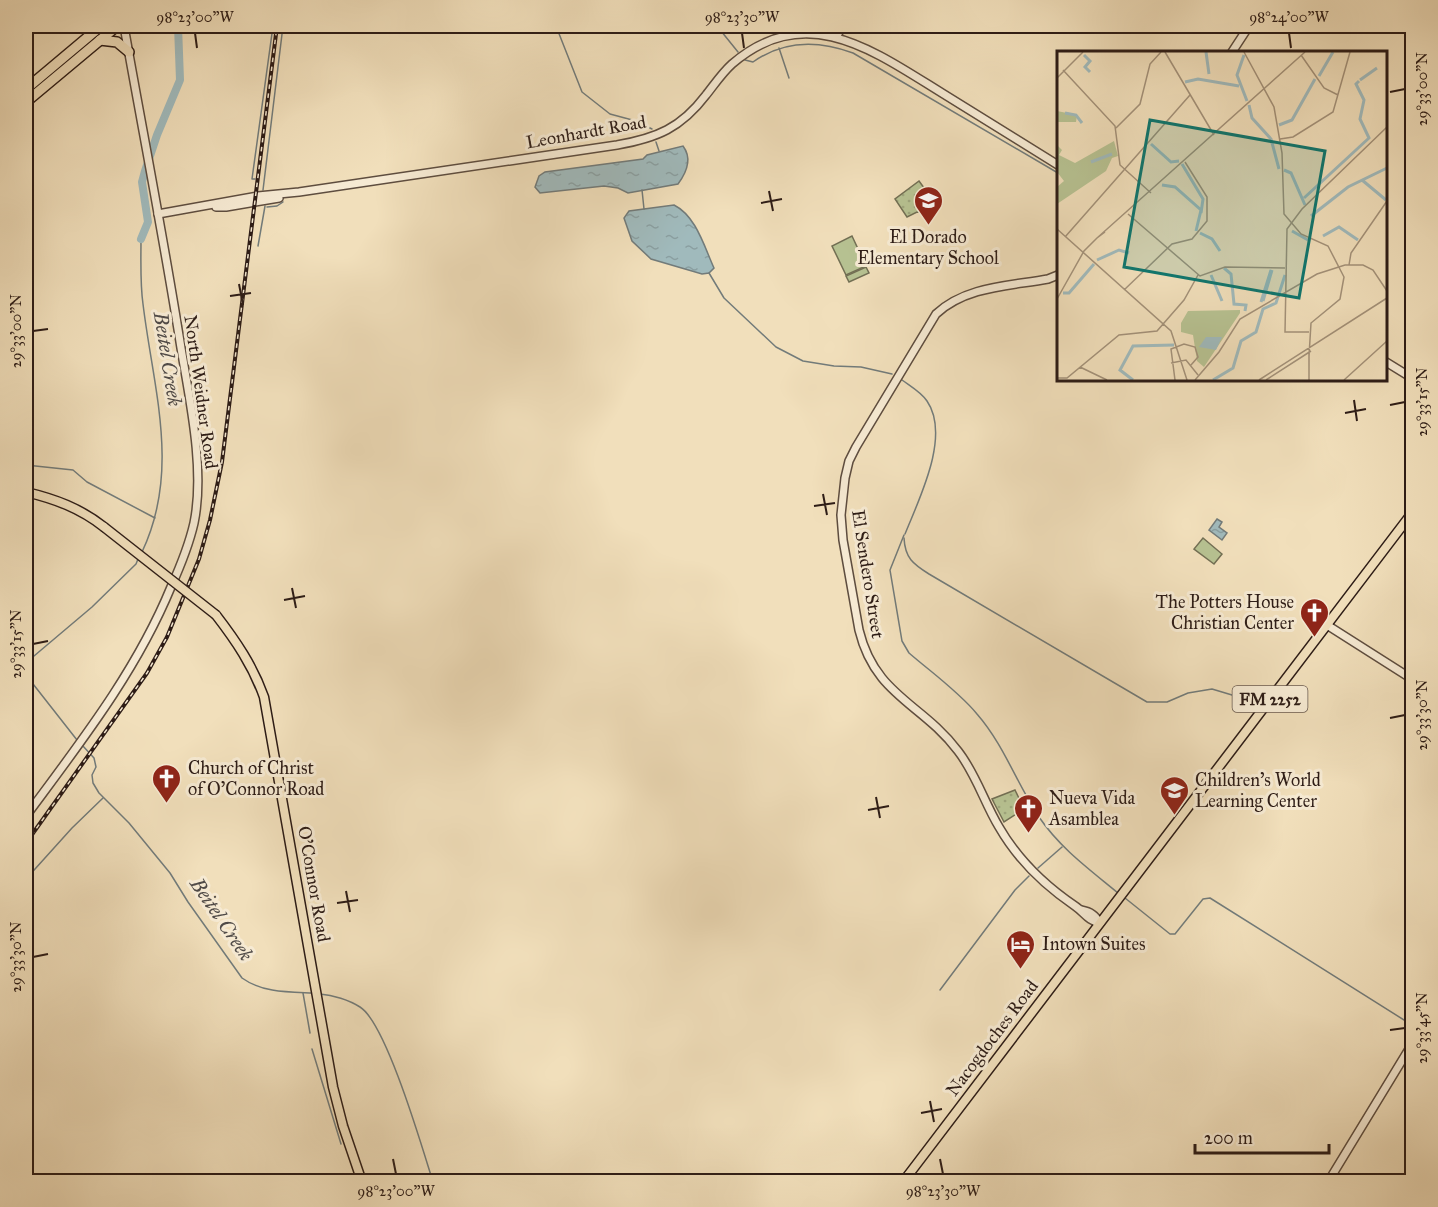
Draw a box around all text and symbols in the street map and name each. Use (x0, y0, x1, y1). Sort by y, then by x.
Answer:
text: 98°23'00"W (156, 8, 234, 26)
text: 98°23'30"W (705, 8, 780, 26)
text: 98°24'00"W (1249, 8, 1330, 26)
inset map (1057, 51, 1387, 381)
text: 29°33'00"N (1413, 52, 1431, 126)
street label: Leonhardt Road (524, 111, 648, 153)
school or university icon: El Dorado Elementary School (912, 184, 944, 226)
place label: El Dorado Elementary School (857, 226, 999, 269)
text: 29°33'00"N (7, 294, 25, 368)
water label: Beitel Creek (149, 309, 187, 408)
street label: North Weidner Road (179, 314, 223, 470)
text: 29°33'15"N (1413, 367, 1431, 437)
street label: El Sendero Street (847, 508, 889, 641)
place label: The Potters House Christian Center (1156, 591, 1294, 634)
church icon: The Potters House Christian Center (1299, 596, 1331, 638)
text: 29°33'15"N (7, 609, 25, 679)
text: 29°33'30"N (1413, 679, 1431, 751)
road number: FM 2252 (1232, 686, 1308, 712)
place label: Church of Christ of O'Connor Road (188, 757, 324, 800)
church icon: Church of Christ of O'Connor Road (151, 762, 183, 804)
place label: Children's World Learning Center (1195, 769, 1321, 813)
school or university icon: Children's World Learning Center (1158, 774, 1190, 816)
place label: Nueva Vida Asamblea (1048, 787, 1135, 830)
church icon: Nueva Vida Asamblea (1012, 792, 1044, 834)
street label: O'Connor Road (293, 824, 335, 944)
water label: Beitel Creek (185, 872, 259, 965)
text: 29°33'30"N (7, 921, 25, 993)
hotel icon: Intown Suites (1005, 928, 1037, 970)
place label: Intown Suites (1042, 933, 1146, 955)
street label: Nacogdoches Road (941, 976, 1044, 1101)
text: 29°33'45"N (1413, 992, 1431, 1064)
scale bar (1195, 1117, 1328, 1155)
text: 200 m (1204, 1127, 1253, 1149)
text: 98°23'00"W (357, 1182, 435, 1200)
text: 98°23'30"W (906, 1182, 981, 1200)

